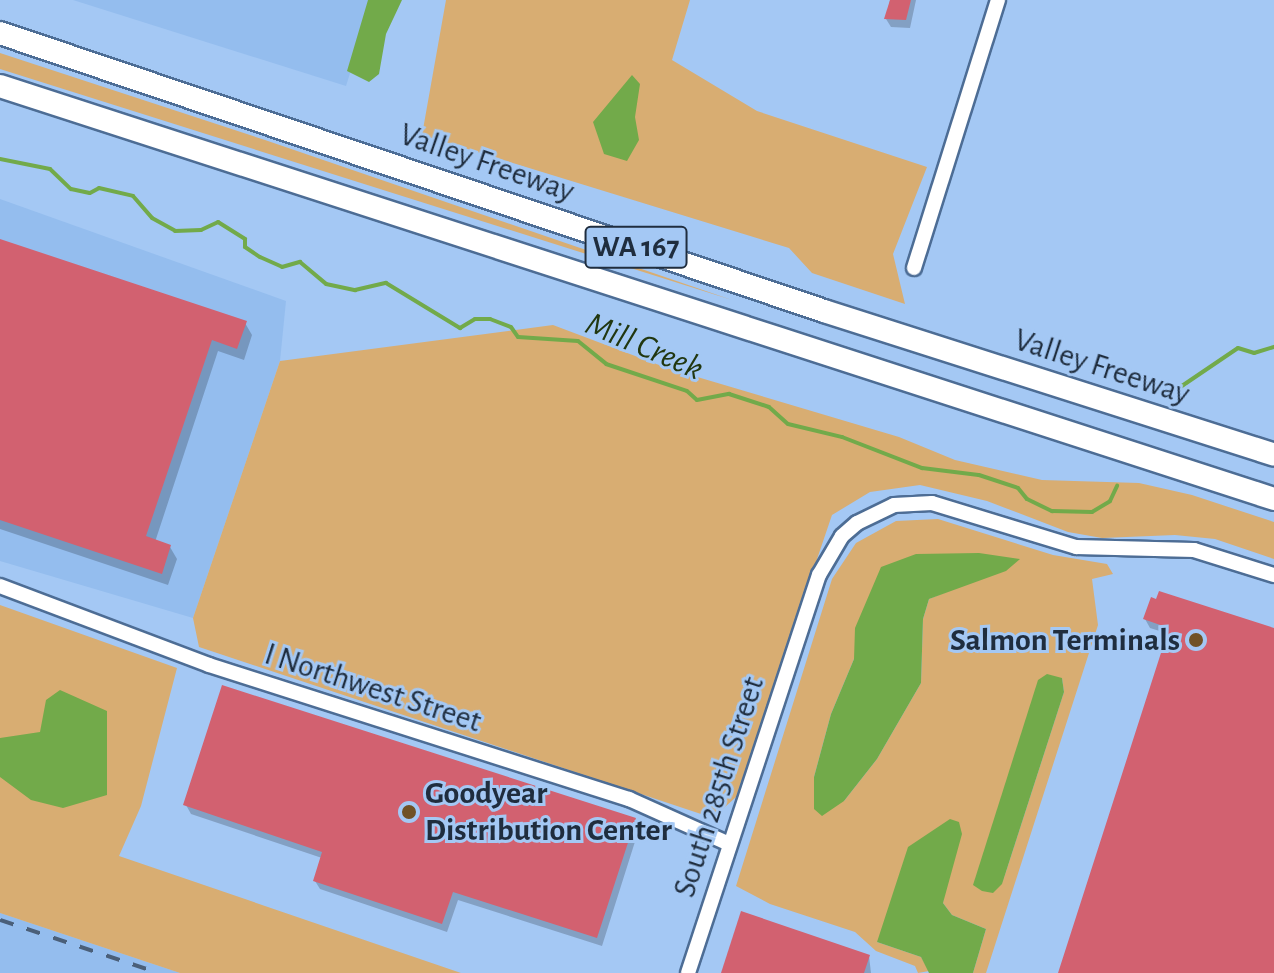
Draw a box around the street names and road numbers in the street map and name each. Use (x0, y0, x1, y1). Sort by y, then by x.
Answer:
street label: Valley Freeway (395, 115, 579, 211)
road number: WA 167 (584, 221, 688, 273)
street label: Valley Freeway (1009, 321, 1195, 413)
street label: I Northwest Street (260, 635, 486, 741)
street label: South 285th Street (665, 672, 773, 902)

